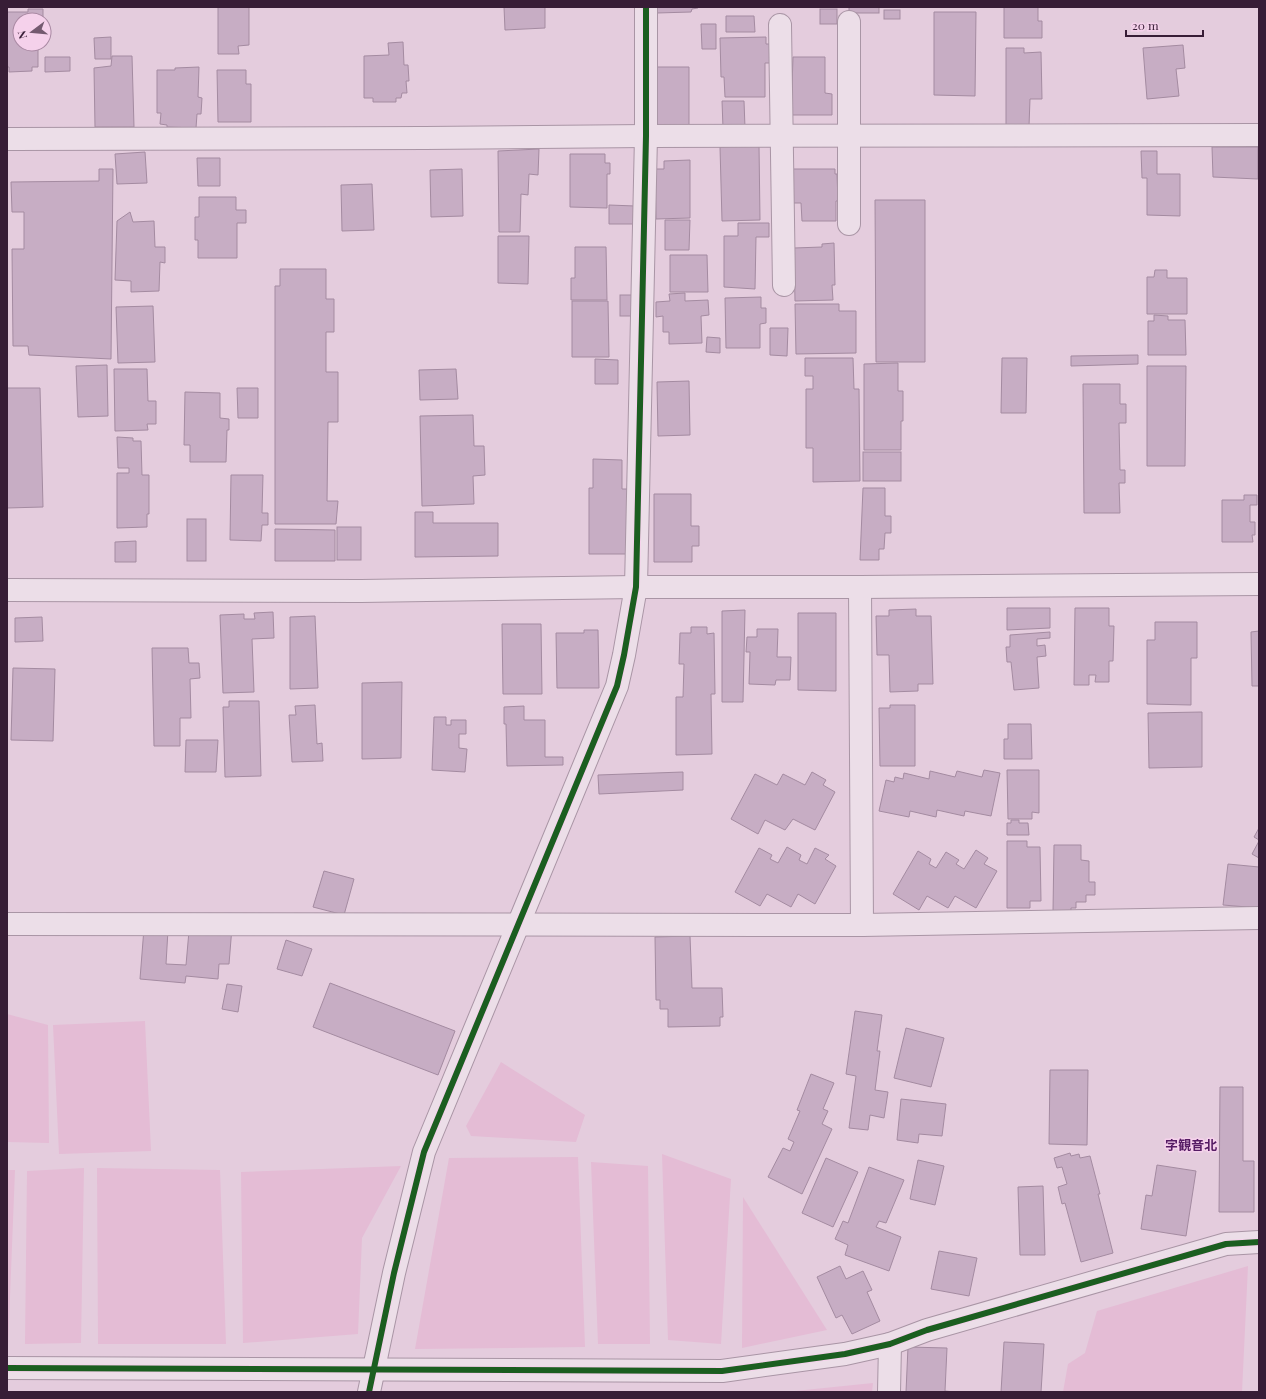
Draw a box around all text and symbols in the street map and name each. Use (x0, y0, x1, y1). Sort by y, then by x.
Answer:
north arrow (12, 12, 52, 52)
scale bar (1126, 12, 1203, 38)
text: 20 m (1132, 17, 1159, 33)
text: N (14, 29, 30, 41)
district label: 字観音北 (1165, 1136, 1217, 1153)

